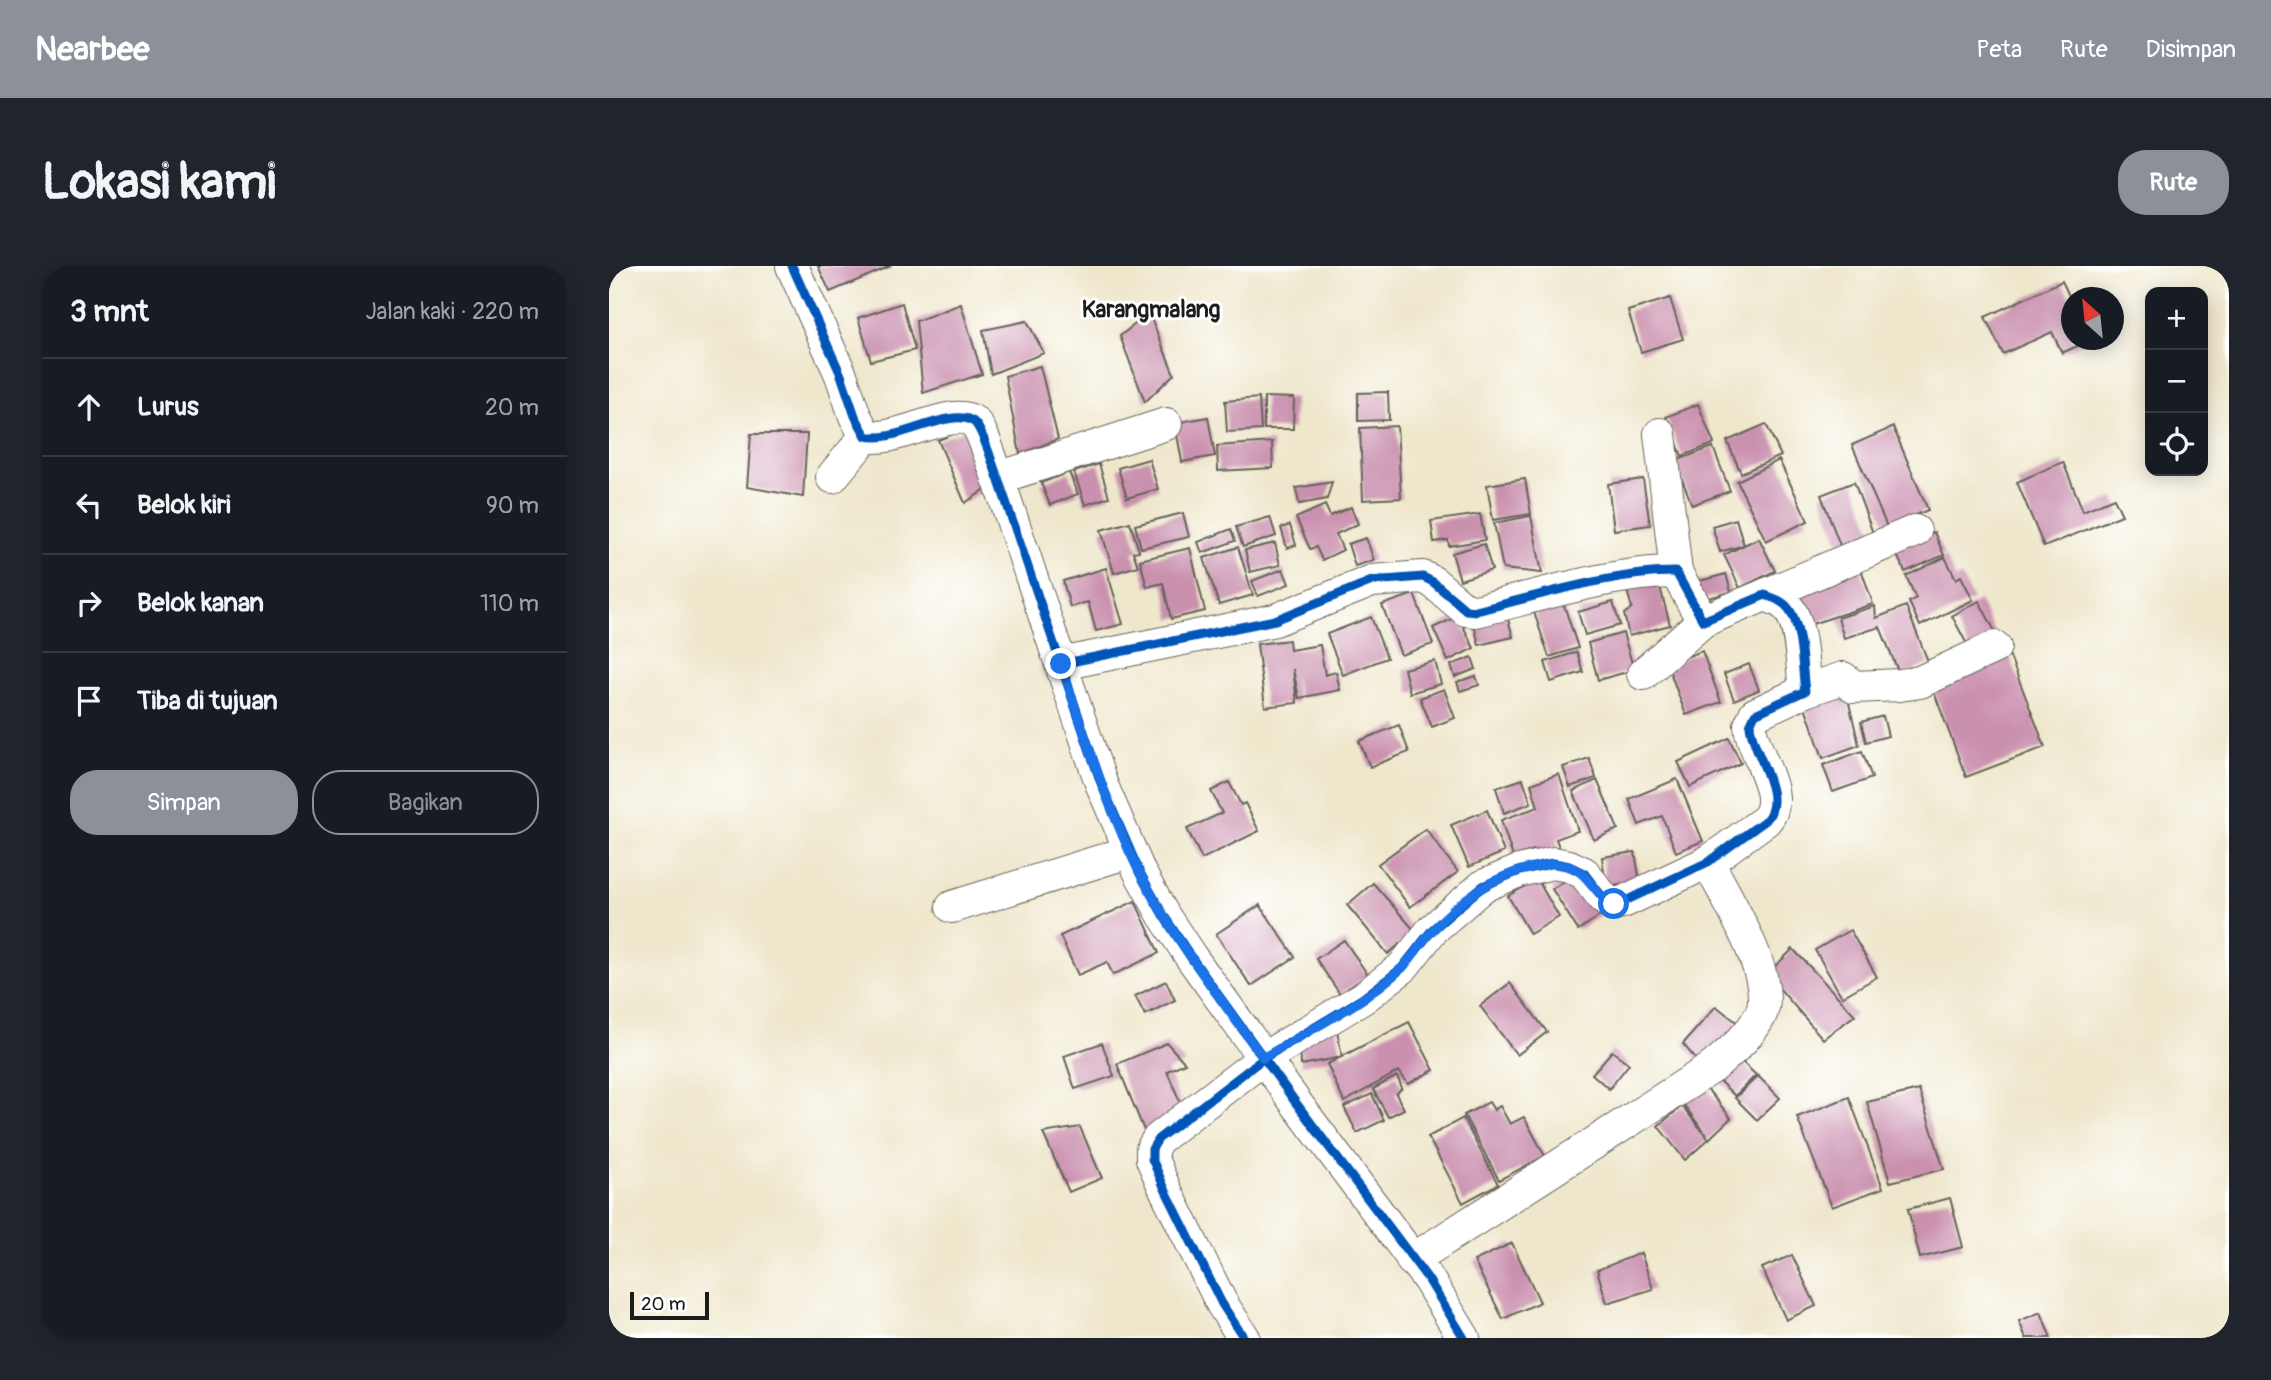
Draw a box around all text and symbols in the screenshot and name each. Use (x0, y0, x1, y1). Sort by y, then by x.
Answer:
text: Nearbee (35, 29, 149, 70)
text: Peta (1976, 35, 2022, 64)
text: Rute (2060, 35, 2108, 64)
text: Disimpan (2146, 35, 2236, 64)
button: Rute (2118, 150, 2229, 215)
text: Lokasi kami (42, 152, 276, 213)
north arrow (2061, 287, 2124, 350)
map controls (2145, 287, 2208, 476)
button: + (2145, 287, 2208, 350)
text: 3 mnt (70, 293, 149, 330)
district label: Karangmalang (1082, 295, 1221, 324)
text: Jalan kaki · 220 m (366, 297, 539, 326)
button: − (2145, 350, 2208, 413)
icon: ahead (70, 388, 108, 426)
text: Lurus (137, 391, 199, 423)
text: 20 m (485, 393, 539, 422)
button: locate (2145, 413, 2208, 476)
icon: left (70, 486, 108, 524)
text: Belok kiri (137, 489, 231, 521)
text: 90 m (486, 491, 539, 520)
icon: right (70, 584, 108, 622)
text: Belok kanan (137, 587, 264, 619)
text: 110 m (480, 589, 539, 618)
route end (1045, 648, 1076, 679)
icon: arrive (70, 682, 108, 720)
text: Tiba di tujuan (137, 685, 278, 717)
button: Simpan (70, 770, 298, 835)
button: Bagikan (312, 770, 539, 835)
route start (1598, 888, 1629, 919)
scale bar (630, 1289, 709, 1321)
text: 20 m (641, 1292, 686, 1316)

